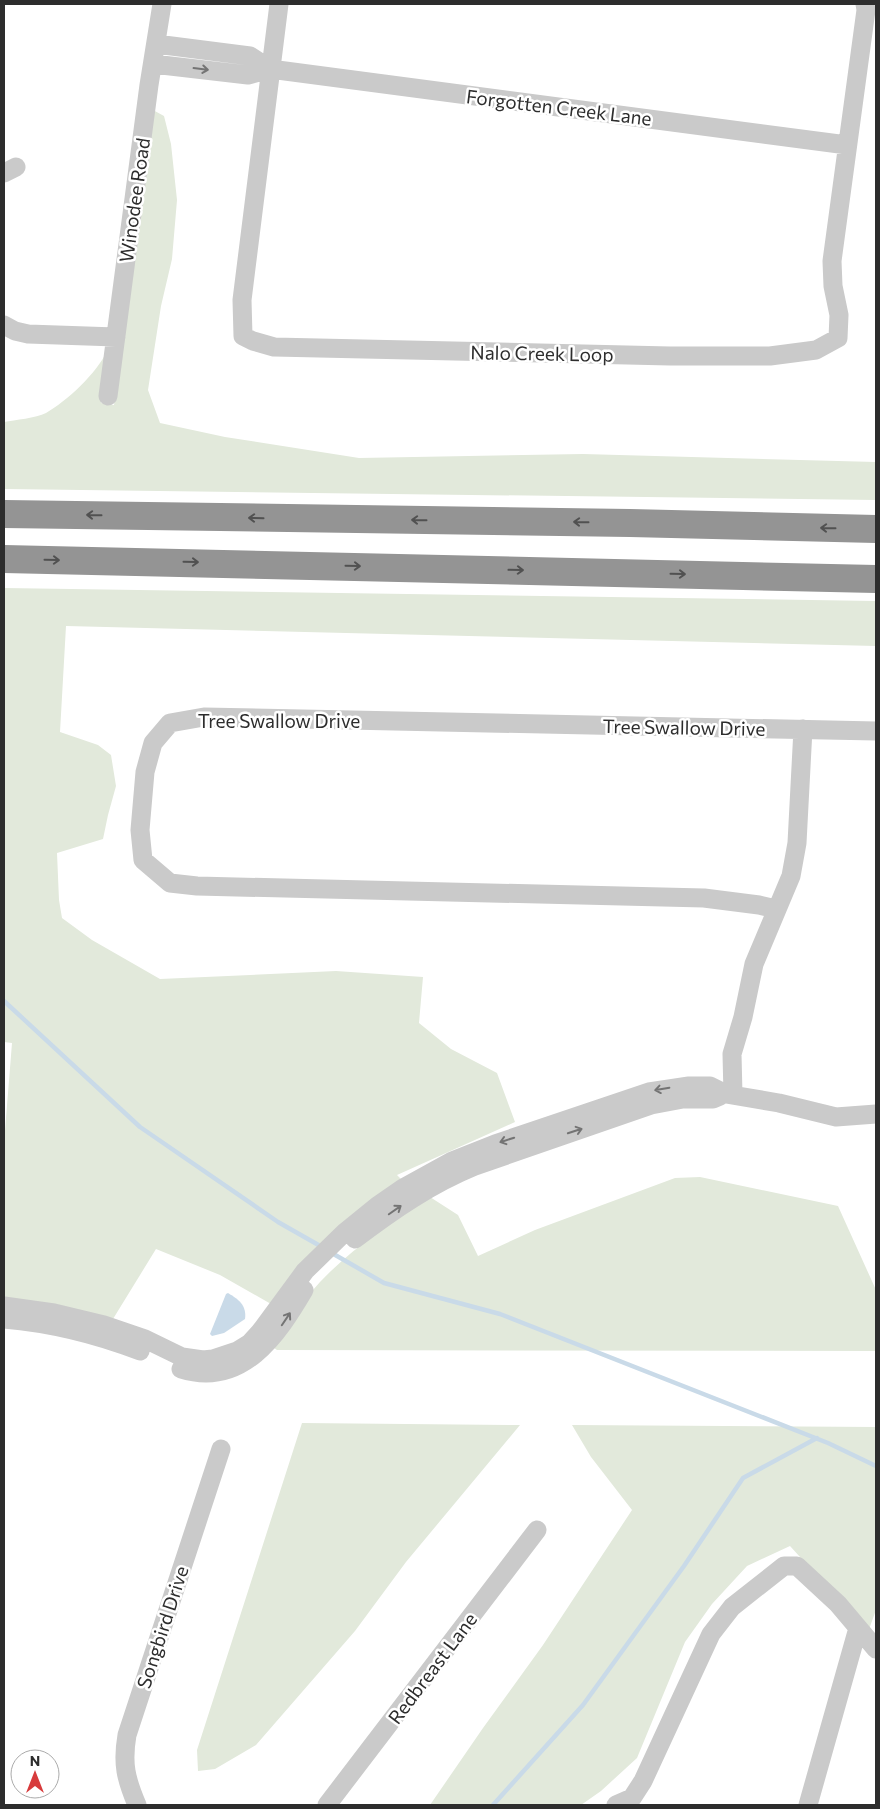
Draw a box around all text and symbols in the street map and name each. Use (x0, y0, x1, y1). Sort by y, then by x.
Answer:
one-way arrow (193, 64, 209, 74)
street label: Forgotten Creek Lane (465, 84, 653, 130)
street label: Winodee Road (114, 136, 154, 264)
street label: Nalo Creek Loop (470, 340, 614, 366)
one-way arrow (86, 511, 102, 520)
one-way arrow (249, 513, 265, 523)
one-way arrow (411, 515, 428, 525)
one-way arrow (573, 518, 589, 527)
one-way arrow (820, 523, 836, 533)
one-way arrow (44, 555, 60, 565)
one-way arrow (182, 558, 198, 567)
one-way arrow (345, 562, 361, 571)
one-way arrow (507, 565, 523, 575)
one-way arrow (670, 569, 686, 579)
street label: Tree Swallow Drive (198, 709, 360, 732)
street label: Tree Swallow Drive (602, 714, 766, 740)
one-way arrow (654, 1085, 670, 1095)
one-way arrow (567, 1126, 582, 1135)
one-way arrow (500, 1136, 516, 1145)
one-way arrow (388, 1205, 402, 1215)
one-way arrow (281, 1313, 291, 1327)
street label: Songbird Drive (131, 1563, 193, 1691)
street label: Redbreast Lane (383, 1608, 481, 1728)
north arrow (10, 1749, 60, 1799)
text: N (30, 1752, 40, 1769)

